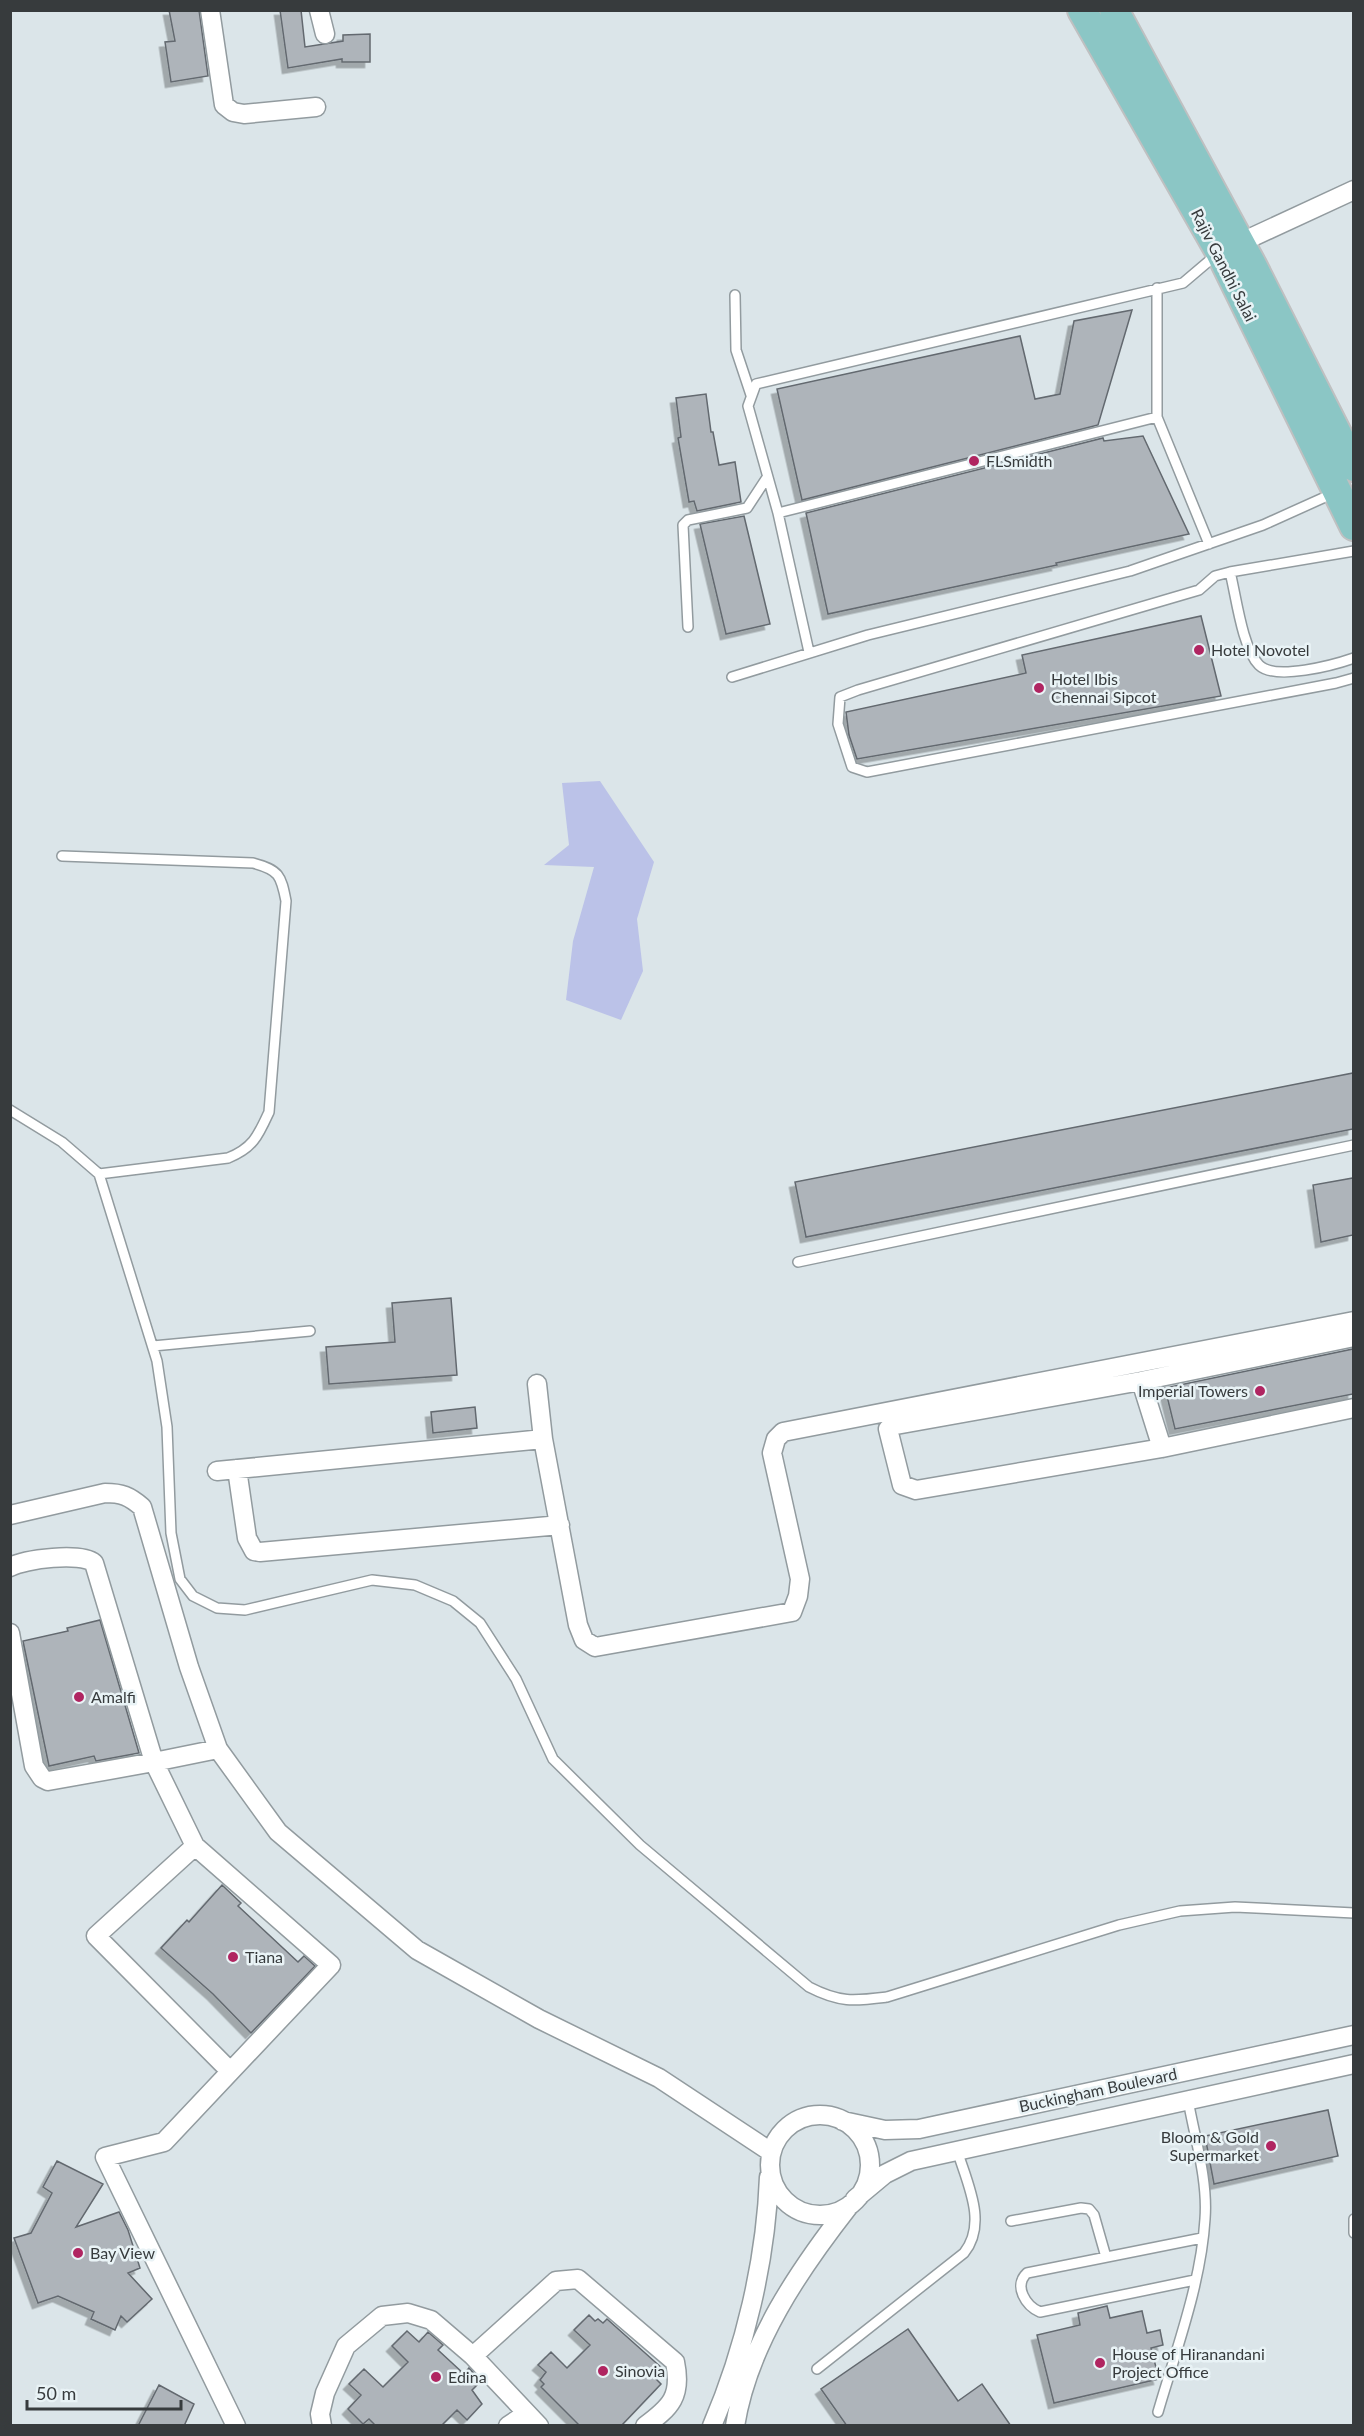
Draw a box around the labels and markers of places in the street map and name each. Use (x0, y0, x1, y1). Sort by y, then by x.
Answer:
place label: FLSmidth (986, 451, 1052, 470)
marker: FLSmidth (967, 454, 981, 468)
place label: Hotel Novotel (1211, 640, 1310, 659)
marker: Hotel Novotel (1192, 643, 1206, 657)
place label: Hotel Ibis Chennai Sipcot (1051, 669, 1157, 706)
marker: Hotel Ibis Chennai Sipcot (1032, 681, 1046, 695)
place label: Imperial Towers (1138, 1381, 1248, 1400)
marker: Imperial Towers (1253, 1384, 1267, 1398)
place label: Amalfi (91, 1687, 136, 1706)
marker: Amalfi (72, 1690, 86, 1704)
place label: Tiana (245, 1947, 283, 1966)
marker: Tiana (226, 1950, 240, 1964)
place label: Bloom & Gold Supermarket (1161, 2127, 1259, 2164)
marker: Bloom & Gold Supermarket (1264, 2139, 1278, 2153)
place label: Bay View (90, 2243, 155, 2262)
marker: Bay View (71, 2246, 85, 2260)
place label: House of Hiranandani Project Office (1112, 2344, 1265, 2381)
marker: House of Hiranandani Project Office (1093, 2356, 1107, 2370)
place label: Sinovia (615, 2361, 665, 2380)
marker: Sinovia (596, 2364, 610, 2378)
place label: Edina (448, 2367, 487, 2386)
marker: Edina (429, 2370, 443, 2384)

